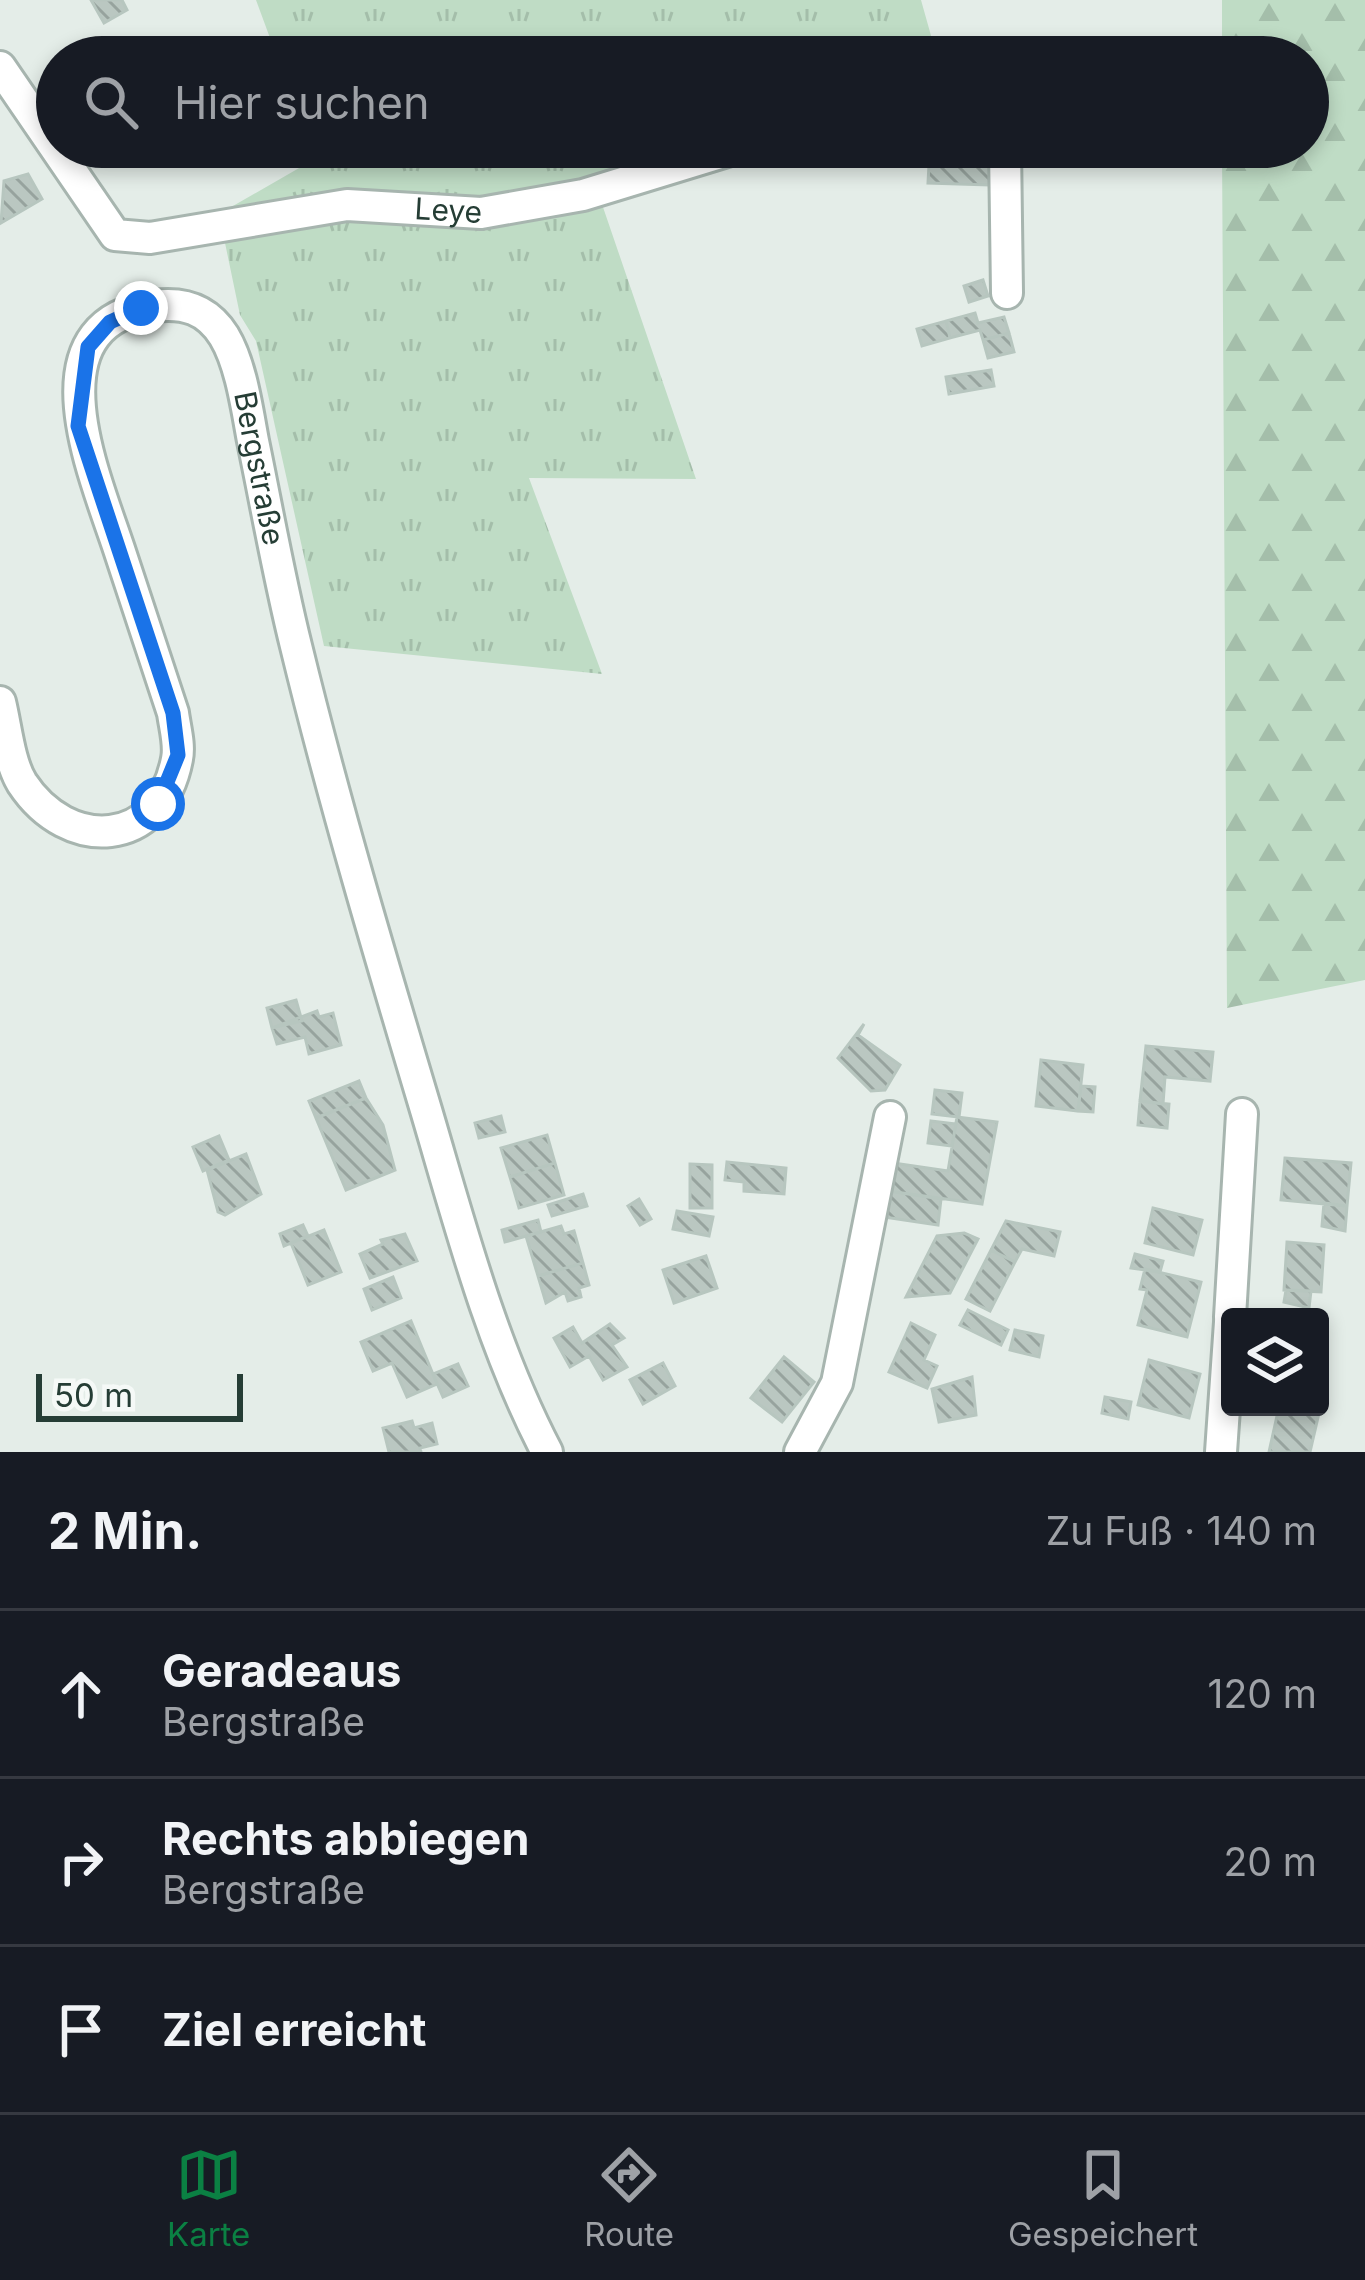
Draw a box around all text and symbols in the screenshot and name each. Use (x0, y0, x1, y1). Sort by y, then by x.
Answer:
search box (36, 36, 1329, 168)
icon: search (78, 69, 144, 135)
text: Hier suchen (174, 75, 430, 130)
street label: Leye (414, 190, 483, 230)
route end (114, 281, 168, 335)
street label: Bergstraße (227, 388, 292, 548)
route start (131, 777, 185, 831)
map controls (1221, 1308, 1329, 1416)
button: layers (1221, 1308, 1329, 1416)
scale bar (36, 1368, 243, 1421)
text: 50 m (54, 1375, 133, 1415)
text: 2 Min. (48, 1500, 202, 1561)
text: Zu Fuß · 140 m (1046, 1507, 1317, 1554)
text: Geradeaus (162, 1643, 401, 1698)
icon: ahead (48, 1661, 114, 1727)
text: 120 m (1208, 1670, 1317, 1717)
text: Bergstraße (162, 1698, 365, 1745)
text: Rechts abbiegen (162, 1811, 529, 1866)
icon: right (48, 1829, 114, 1895)
text: 20 m (1223, 1838, 1317, 1885)
text: Bergstraße (162, 1866, 365, 1913)
icon: arrive (48, 1997, 114, 2063)
text: Ziel erreicht (162, 2002, 426, 2057)
tab: Karte (167, 2142, 250, 2254)
tab: Route (584, 2142, 674, 2254)
tab: Gespeichert (1008, 2142, 1198, 2254)

